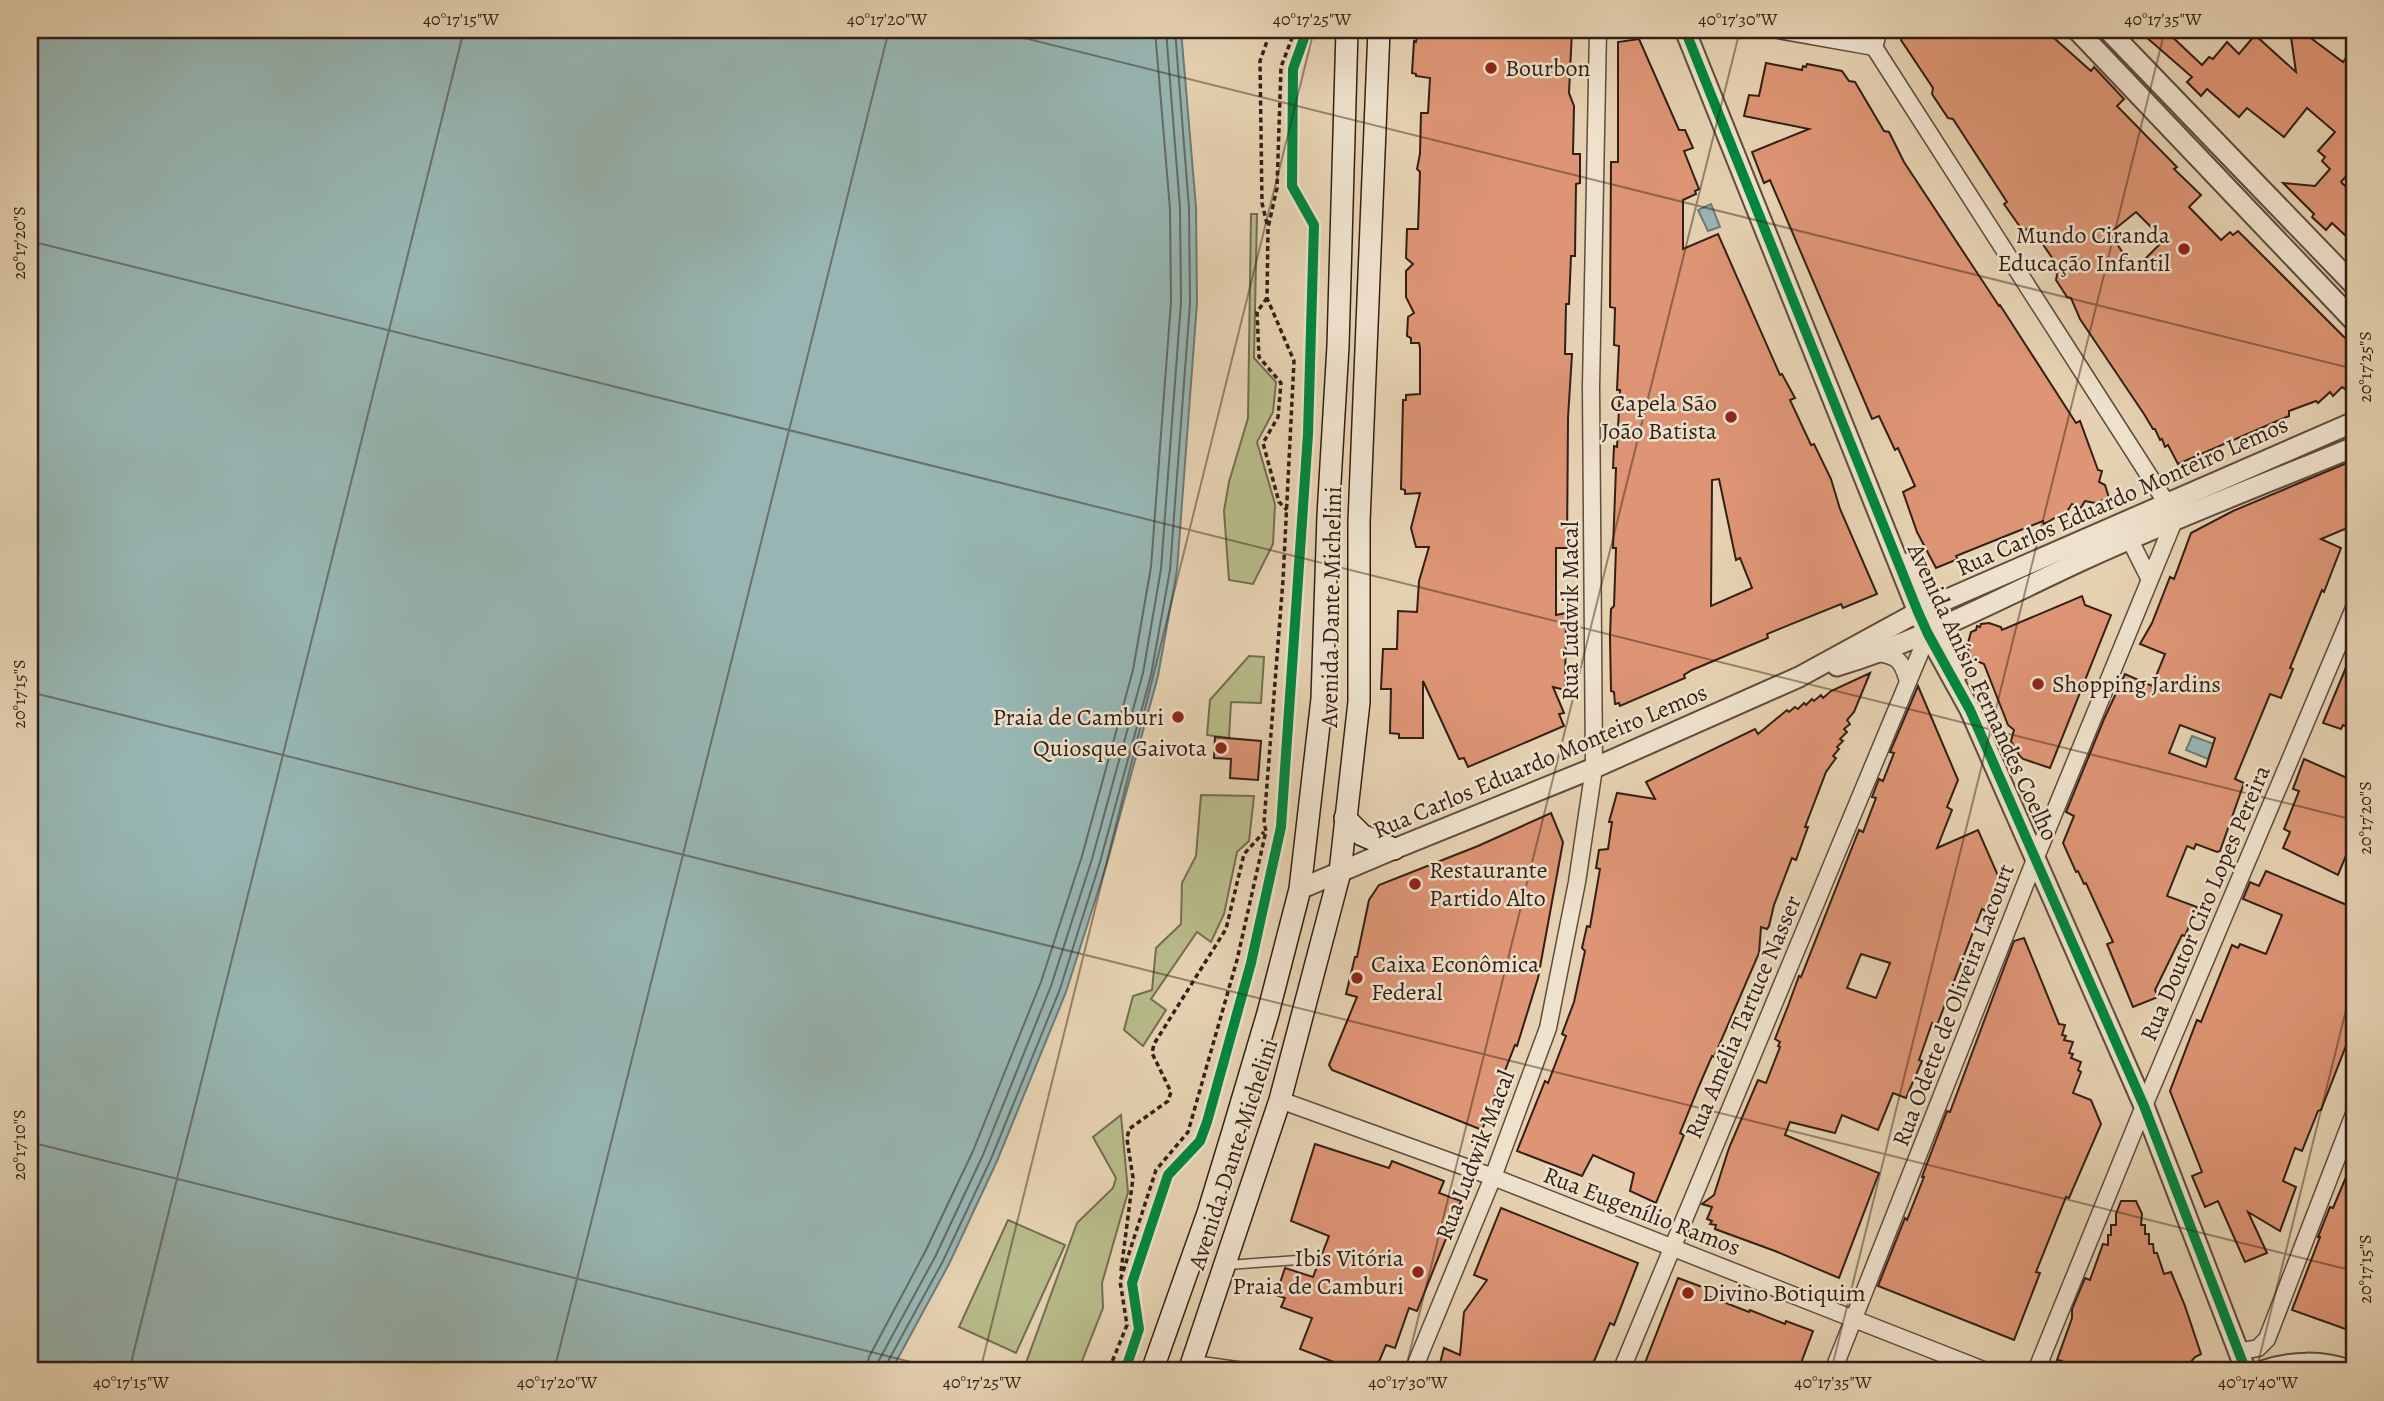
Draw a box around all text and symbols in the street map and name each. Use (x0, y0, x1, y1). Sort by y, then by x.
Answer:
text: 40°17'15"W (423, 7, 499, 31)
text: 40°17'20"W (847, 7, 927, 31)
text: 40°17'25"W (1273, 7, 1351, 31)
text: 40°17'30"W (1698, 7, 1778, 31)
text: 40°17'35"W (2124, 7, 2202, 31)
place label: Bourbon (1505, 52, 1591, 84)
marker: Bourbon (1483, 60, 1499, 76)
text: 20°17'20"S (7, 206, 31, 280)
place label: Mundo Ciranda Educação Infantil (1997, 219, 2171, 279)
marker: Mundo Ciranda Educação Infantil (2176, 241, 2192, 257)
text: 20°17'25"S (2353, 331, 2377, 403)
place label: Capela São João Batista (1601, 387, 1718, 447)
street label: Rua Carlos Eduardo Monteiro Lemos (1951, 408, 2293, 584)
marker: Capela São João Batista (1723, 409, 1739, 425)
street label: Avenida Dante Michelini (1313, 486, 1349, 729)
street label: Rua Ludwik Macal (1554, 521, 1586, 701)
street label: Avenida Anísio Fernandes Coelho (1900, 537, 2066, 846)
text: 20°17'15"S (7, 659, 31, 729)
place label: Shopping Jardins (2052, 668, 2221, 700)
street label: Rua Carlos Eduardo Monteiro Lemos (1368, 676, 1712, 846)
marker: Shopping Jardins (2030, 676, 2046, 692)
place label: Praia de Camburi (992, 701, 1164, 733)
marker: Praia de Camburi (1170, 709, 1186, 725)
place label: Quiosque Gaivota (1033, 732, 1208, 764)
marker: Quiosque Gaivota (1213, 740, 1229, 756)
street label: Rua Doutor Ciro Lopes Pereira (2132, 759, 2278, 1046)
text: 20°17'20"S (2353, 781, 2377, 855)
place label: Restaurante Partido Alto (1429, 854, 1547, 914)
street label: Rua Odette de Oliveira Lacourt (1884, 859, 2022, 1151)
marker: Restaurante Partido Alto (1407, 876, 1423, 892)
street label: Rua Amélia Tartuce Nasser (1677, 890, 1809, 1144)
place label: Caixa Econômica Federal (1371, 948, 1540, 1008)
marker: Caixa Econômica Federal (1349, 970, 1365, 986)
street label: Avenida Dante Michelini (1180, 1034, 1285, 1275)
street label: Rua Ludwik Macal (1428, 1065, 1522, 1245)
text: 20°17'10"S (7, 1109, 31, 1181)
street label: Rua Eugenílio Ramos (1539, 1159, 1745, 1263)
text: 20°17'15"S (2353, 1234, 2377, 1304)
place label: Ibis Vitória Praia de Camburi (1232, 1242, 1405, 1302)
marker: Ibis Vitória Praia de Camburi (1410, 1264, 1426, 1280)
place label: Divino Botiquim (1702, 1277, 1866, 1309)
marker: Divino Botiquim (1680, 1285, 1696, 1301)
text: 40°17'15"W (93, 1370, 169, 1394)
text: 40°17'20"W (517, 1370, 597, 1394)
text: 40°17'25"W (943, 1370, 1021, 1394)
text: 40°17'30"W (1368, 1370, 1448, 1394)
text: 40°17'35"W (1794, 1370, 1872, 1394)
text: 40°17'40"W (2218, 1370, 2298, 1394)

